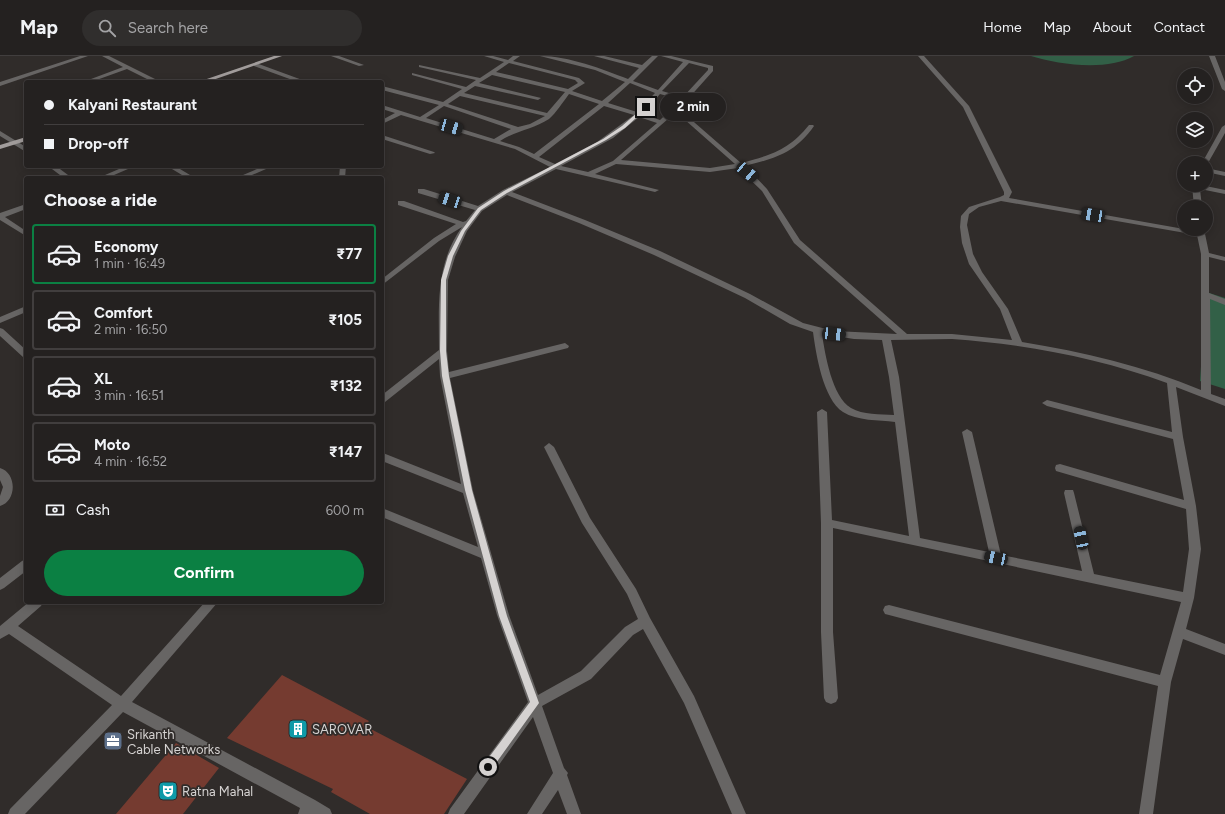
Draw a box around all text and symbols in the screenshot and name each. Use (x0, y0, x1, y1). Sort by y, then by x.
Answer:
search box (82, 10, 362, 46)
text: Map (20, 16, 58, 39)
icon: search (96, 17, 118, 39)
text: Search here (128, 19, 208, 37)
text: Home (983, 19, 1022, 36)
text: Map (1044, 19, 1071, 36)
text: About (1093, 19, 1132, 36)
text: Contact (1154, 19, 1205, 36)
map controls (1177, 68, 1213, 236)
button: locate (1177, 68, 1213, 104)
callout: 2 min (660, 93, 726, 121)
text: Kalyani Restaurant (68, 96, 197, 114)
route end (637, 98, 655, 116)
text: 2 min (677, 99, 709, 114)
button: layers (1177, 112, 1213, 148)
car (438, 118, 464, 136)
text: Drop-off (68, 135, 129, 153)
button: + (1177, 156, 1213, 192)
car (734, 160, 760, 184)
text: Choose a ride (44, 189, 157, 211)
car (437, 191, 463, 209)
button: − (1177, 200, 1213, 236)
car (1080, 207, 1106, 223)
icon: car (46, 236, 82, 272)
text: Economy (94, 238, 159, 256)
text: ₹77 (336, 245, 362, 263)
text: 1 min · 16:49 (94, 256, 165, 271)
icon: car (46, 302, 82, 338)
text: Comfort (94, 304, 153, 322)
text: ₹105 (328, 311, 362, 329)
text: 2 min · 16:50 (94, 322, 167, 337)
car (821, 327, 847, 341)
icon: car (46, 368, 82, 404)
text: XL (94, 370, 112, 388)
text: ₹132 (330, 377, 362, 395)
text: 3 min · 16:51 (94, 388, 164, 403)
icon: car (46, 434, 82, 470)
text: Moto (94, 436, 130, 454)
text: ₹147 (329, 443, 362, 461)
text: 4 min · 16:52 (94, 454, 167, 469)
icon: cash (44, 499, 66, 521)
text: Cash (76, 501, 110, 519)
text: 600 m (326, 503, 364, 518)
car (1073, 525, 1089, 551)
button: Confirm (44, 550, 364, 596)
car (983, 550, 1009, 566)
building icon: SAROVAR (287, 718, 309, 740)
place label: SAROVAR (312, 722, 372, 737)
place label: Srikanth Cable Networks (127, 727, 220, 757)
office icon: Srikanth Cable Networks (102, 730, 124, 752)
route start (479, 758, 497, 776)
theatre icon: Ratna Mahal (157, 780, 179, 802)
place label: Ratna Mahal (182, 784, 253, 799)

